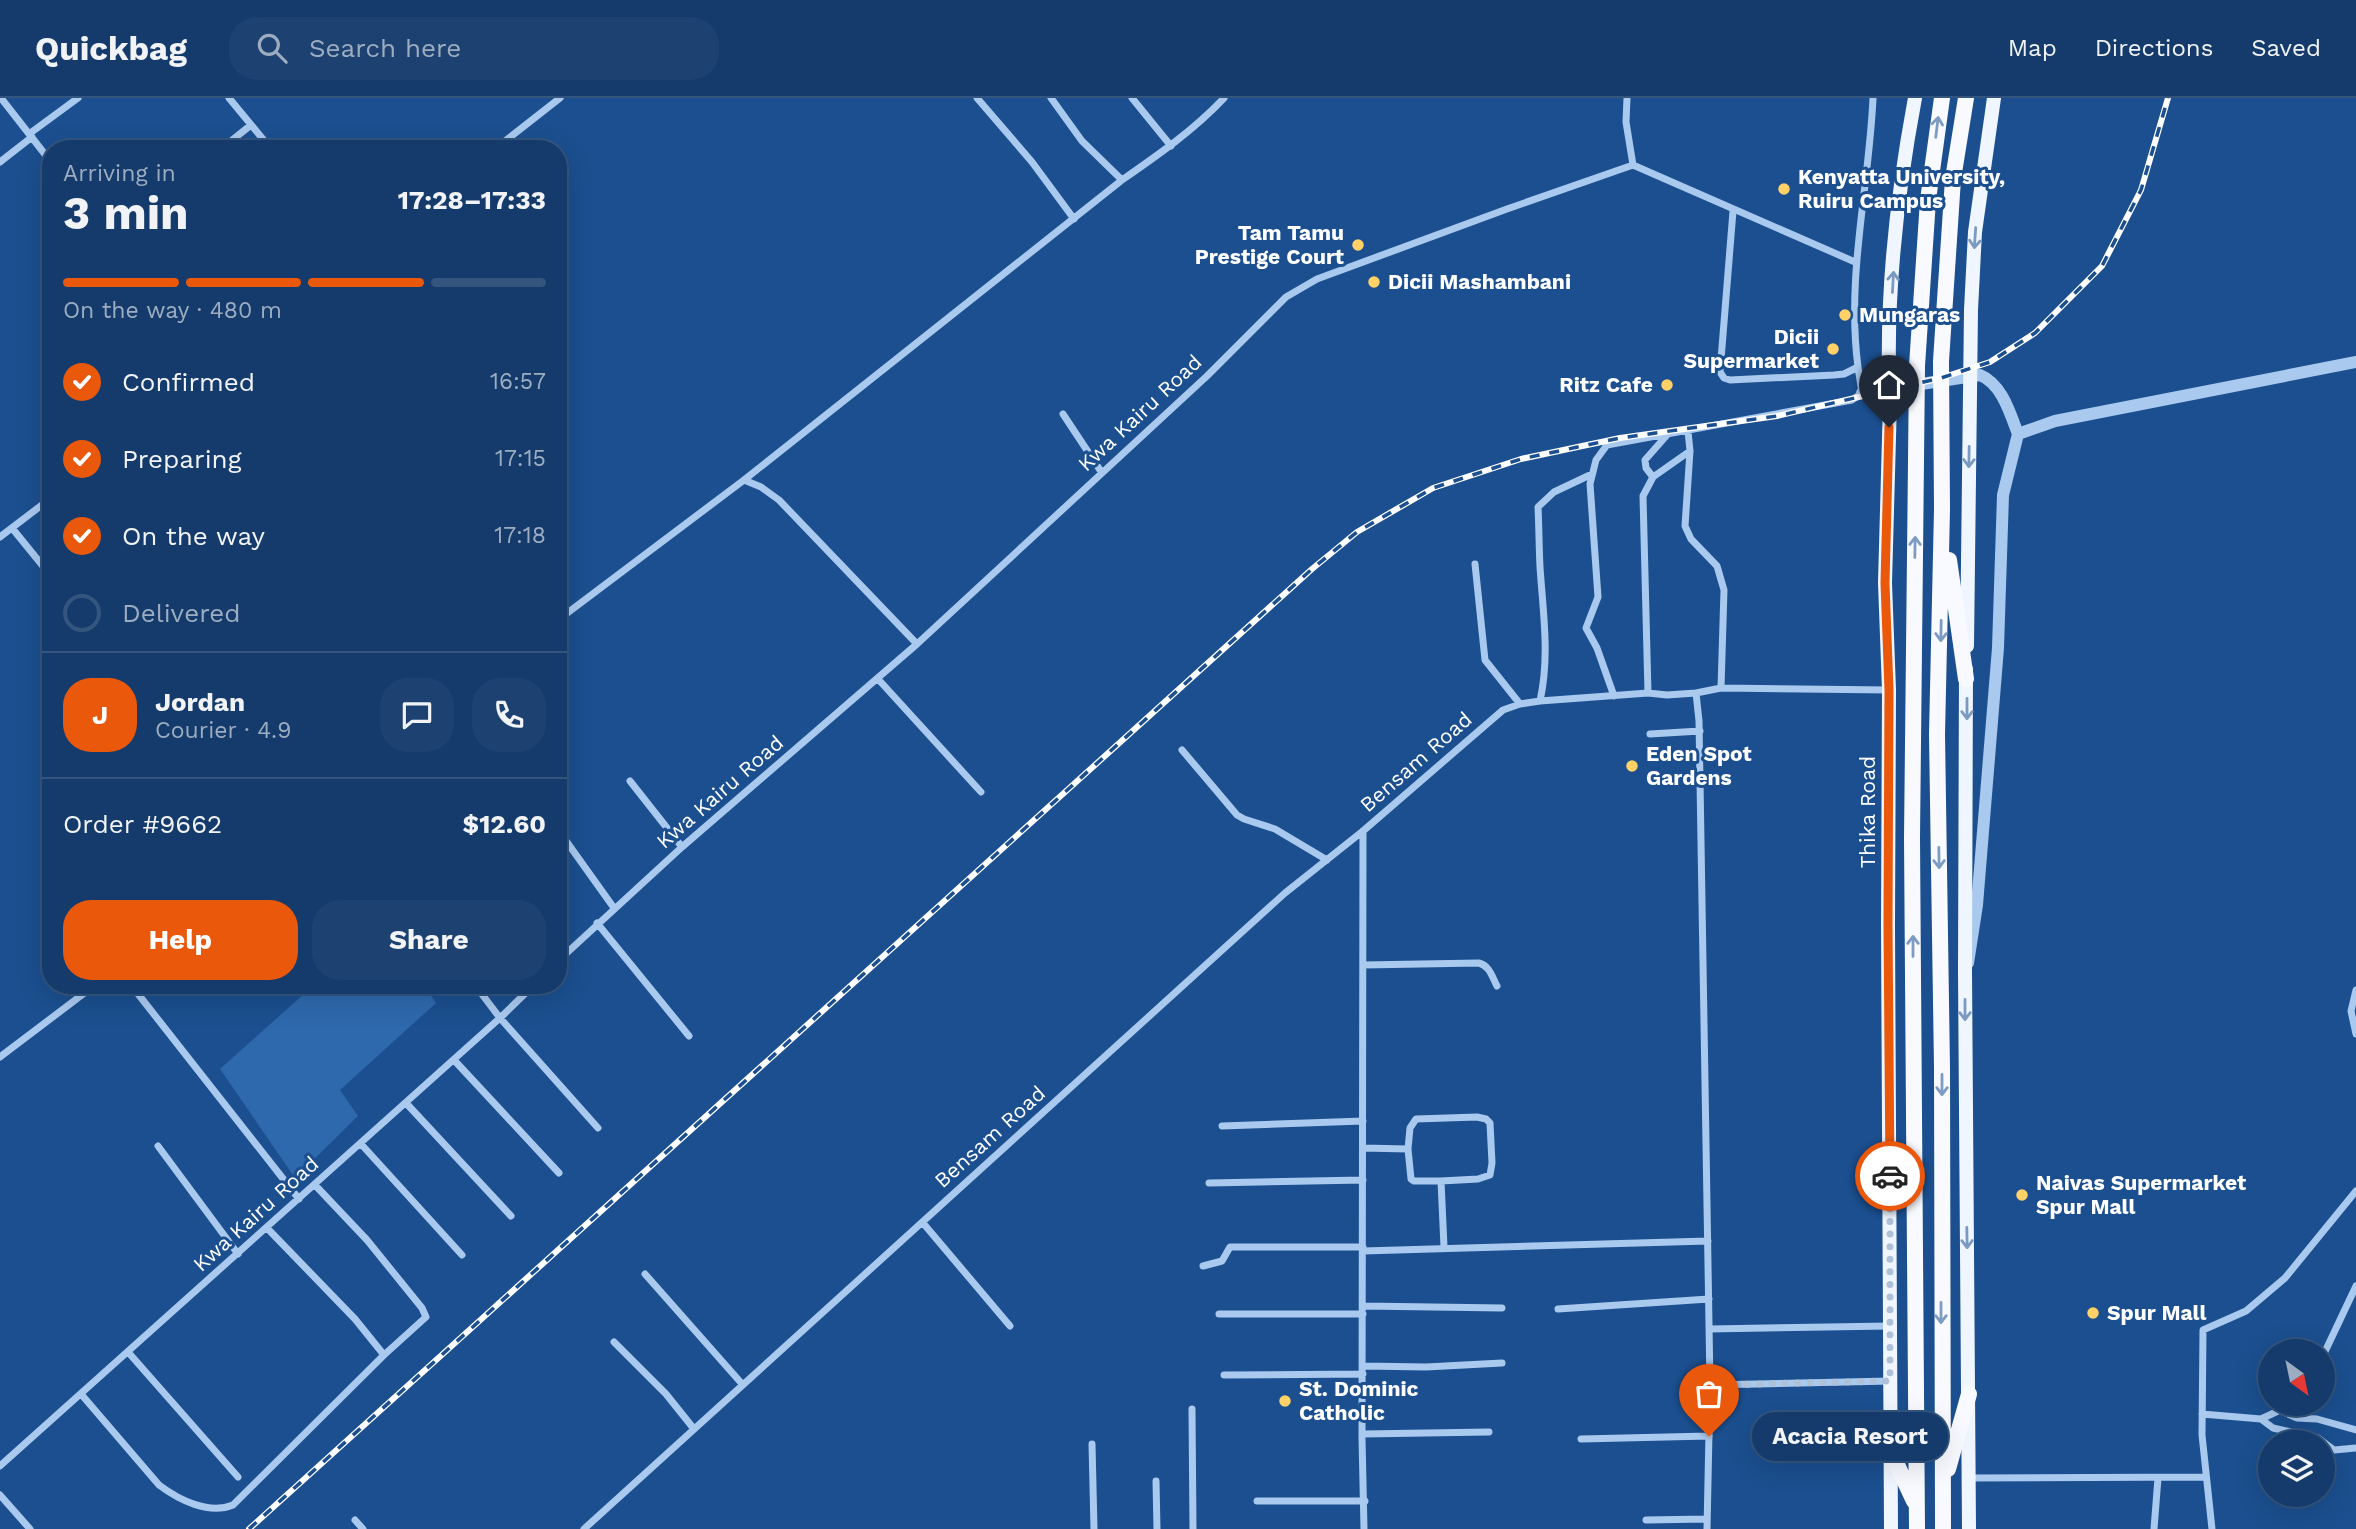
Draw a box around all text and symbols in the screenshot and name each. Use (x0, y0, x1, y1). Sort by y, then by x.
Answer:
search box (229, 17, 719, 80)
text: Quickbag (35, 29, 187, 68)
icon: search (253, 29, 291, 67)
text: Search here (309, 33, 461, 63)
text: Map (2008, 34, 2057, 62)
text: Directions (2095, 34, 2213, 62)
text: Saved (2251, 34, 2321, 62)
one-way arrow (1930, 116, 1943, 139)
text: Arriving in (63, 160, 176, 187)
place label: Kenyatta University, Ruiru Campus (1798, 164, 2005, 213)
marker: Kenyatta University, Ruiru Campus (1776, 181, 1792, 197)
text: 17:28–17:33 (398, 185, 546, 215)
text: 3 min (63, 186, 189, 240)
place label: Tam Tamu Prestige Court (1195, 220, 1344, 269)
one-way arrow (1968, 227, 1981, 249)
marker: Tam Tamu Prestige Court (1350, 237, 1366, 253)
place label: Dicii Mashambani (1388, 269, 1571, 294)
one-way arrow (1887, 271, 1900, 294)
marker: Dicii Mashambani (1366, 274, 1382, 290)
text: On the way · 480 m (63, 297, 282, 324)
place label: Mungaras (1859, 302, 1960, 327)
marker: Mungaras (1837, 307, 1853, 323)
place label: Dicii Supermarket (1683, 324, 1819, 373)
marker: Dicii Supermarket (1825, 341, 1841, 357)
street label: Kwa Kairu Road (1073, 349, 1207, 476)
pin (1859, 355, 1919, 427)
icon: check (63, 363, 101, 401)
icon: home (1870, 366, 1908, 404)
text: Confirmed (122, 367, 255, 397)
text: 16:57 (490, 368, 546, 395)
place label: Ritz Cafe (1559, 372, 1653, 397)
marker: Ritz Cafe (1659, 377, 1675, 393)
icon: check (63, 440, 101, 478)
text: Preparing (122, 444, 242, 474)
text: 17:15 (495, 445, 546, 472)
one-way arrow (1962, 446, 1976, 469)
icon: check (63, 517, 101, 555)
text: On the way (122, 521, 265, 551)
text: 17:18 (494, 522, 546, 549)
one-way arrow (1908, 536, 1922, 559)
text: Delivered (122, 598, 241, 628)
one-way arrow (1934, 619, 1948, 642)
button: chat (380, 678, 454, 752)
button: phone (472, 678, 546, 752)
text: Jordan (155, 687, 245, 717)
one-way arrow (1960, 698, 1973, 721)
text: J (92, 700, 108, 730)
street label: Bensam Road (1355, 706, 1477, 817)
text: Courier · 4.9 (155, 717, 291, 744)
street label: Kwa Kairu Road (651, 730, 788, 853)
place label: Eden Spot Gardens (1646, 741, 1752, 790)
street label: Thika Road (1855, 756, 1880, 868)
marker: Eden Spot Gardens (1624, 758, 1640, 774)
text: Order #9662 (63, 809, 222, 839)
text: $12.60 (462, 809, 546, 839)
one-way arrow (1932, 846, 1945, 869)
button: Help (63, 900, 298, 980)
button: Share (312, 900, 546, 980)
one-way arrow (1906, 935, 1920, 958)
one-way arrow (1958, 999, 1972, 1022)
one-way arrow (1935, 1074, 1949, 1097)
street label: Bensam Road (929, 1080, 1050, 1193)
courier (1855, 1141, 1925, 1211)
street label: Kwa Kairu Road (188, 1151, 323, 1276)
icon: car (1871, 1157, 1909, 1195)
place label: Naivas Supermarket Spur Mall (2036, 1170, 2246, 1219)
marker: Naivas Supermarket Spur Mall (2014, 1187, 2030, 1203)
one-way arrow (1960, 1226, 1974, 1249)
place label: Spur Mall (2107, 1300, 2206, 1325)
one-way arrow (1934, 1301, 1948, 1324)
marker: Spur Mall (2085, 1305, 2101, 1321)
north arrow (2258, 1339, 2334, 1416)
map controls (2258, 1339, 2335, 1507)
pin (1679, 1364, 1739, 1436)
icon: bag (1690, 1375, 1728, 1413)
place label: St. Dominic Catholic (1299, 1376, 1419, 1425)
marker: St. Dominic Catholic (1277, 1393, 1293, 1409)
callout: Acacia Resort (1751, 1412, 1947, 1460)
text: Acacia Resort (1772, 1423, 1928, 1450)
button: layers (2258, 1430, 2335, 1507)

